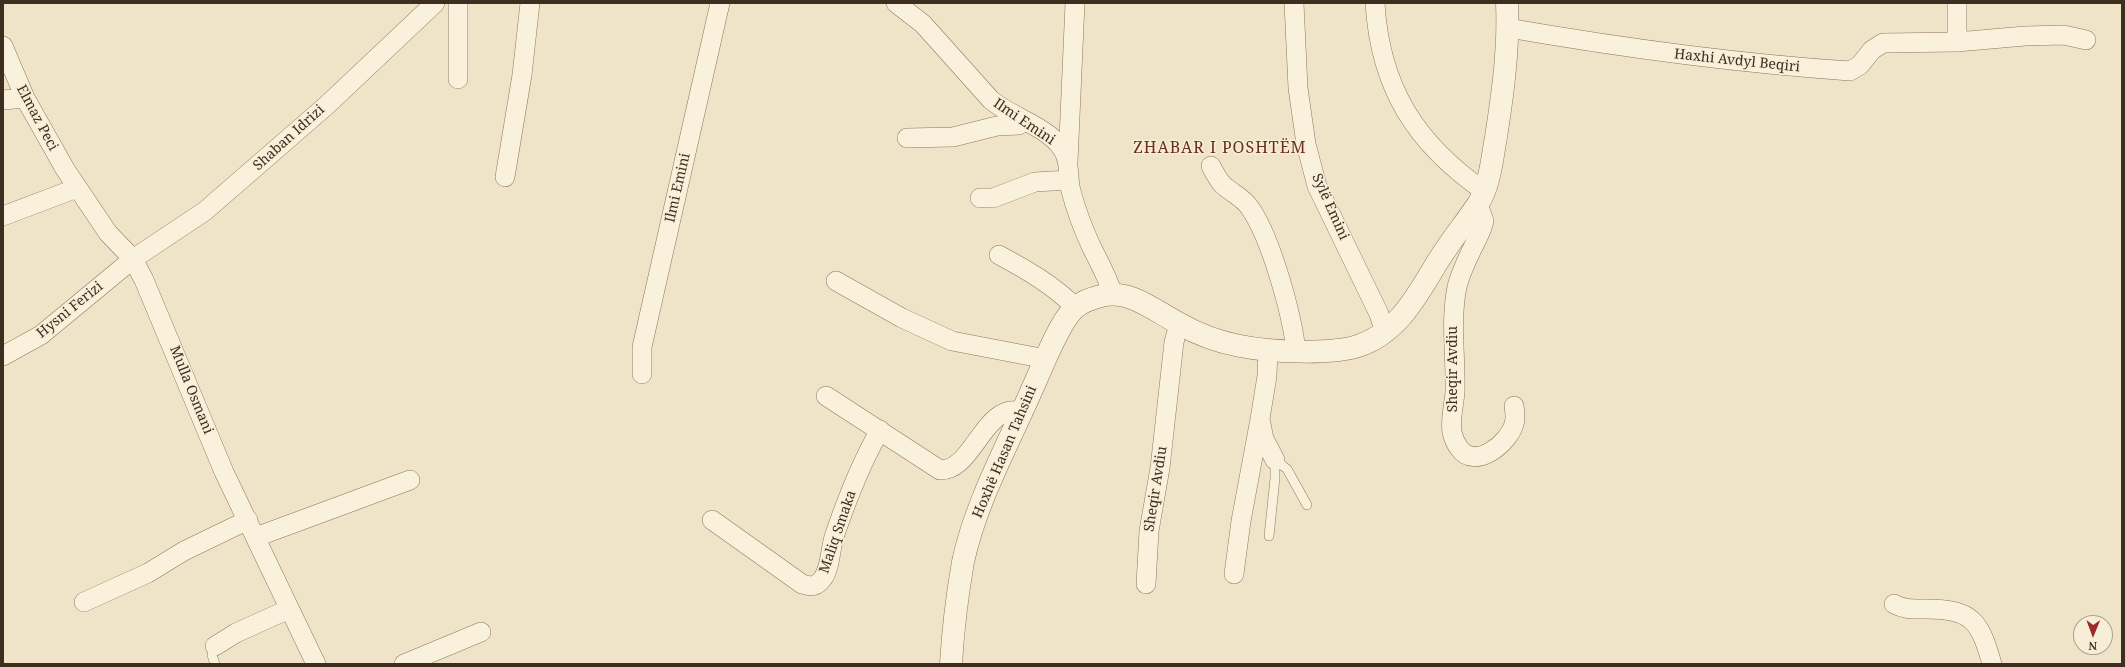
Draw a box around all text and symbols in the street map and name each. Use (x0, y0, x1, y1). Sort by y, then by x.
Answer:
street label: Haxhi Avdyl Beqiri (1673, 46, 1801, 76)
street label: Elmaz Peci (13, 82, 61, 154)
street label: Ilmi Emini (990, 95, 1058, 149)
street label: Shaban Idrizi (250, 102, 328, 174)
district label: ZHABAR I POSHTËM (1133, 138, 1307, 158)
street label: Ilmi Emini (662, 152, 694, 224)
street label: Sylë Emini (1308, 171, 1352, 243)
street label: Hysni Ferizi (33, 278, 107, 342)
street label: Sheqir Avdiu (1445, 326, 1461, 412)
street label: Mulla Osmani (166, 343, 216, 437)
street label: Hoxhë Hasan Tahsini (969, 383, 1041, 521)
street label: Sheqir Avdiu (1141, 445, 1171, 533)
street label: Maliq Smaka (816, 488, 860, 576)
north arrow (2073, 615, 2113, 655)
text: N (2088, 639, 2097, 654)

